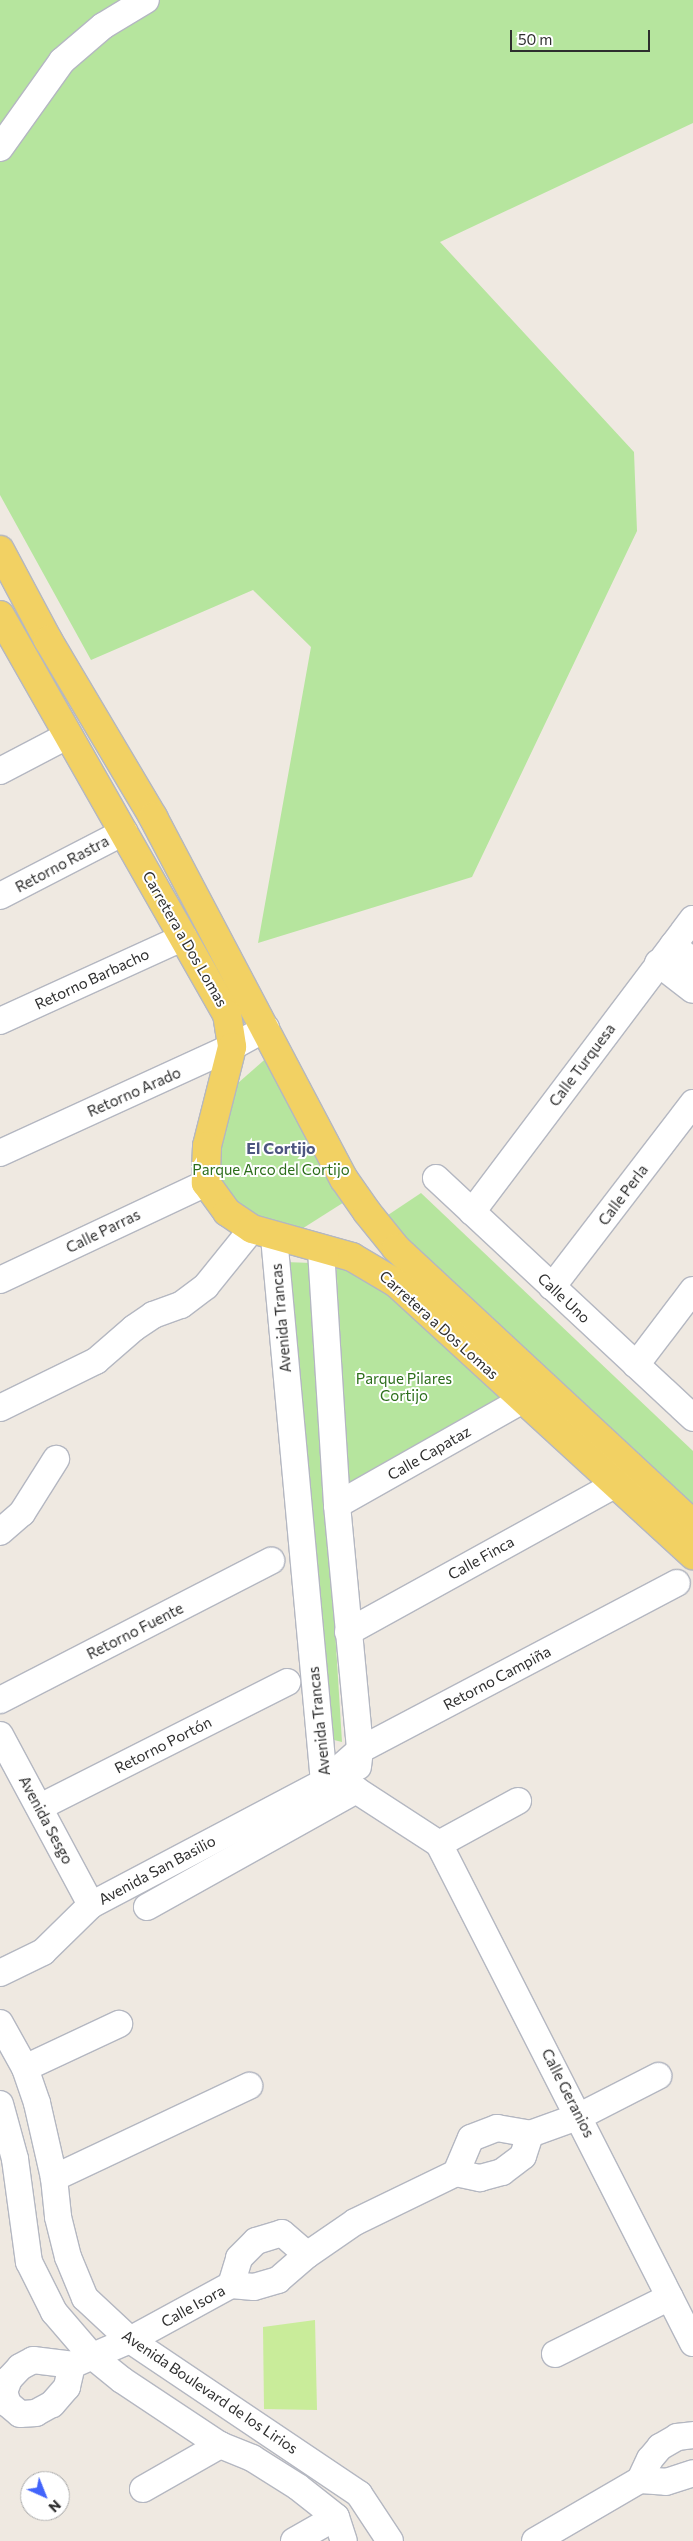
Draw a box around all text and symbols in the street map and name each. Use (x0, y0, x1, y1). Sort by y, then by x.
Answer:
scale bar (513, 20, 653, 52)
text: 50 m (518, 30, 552, 48)
street label: Retorno Rastra (12, 832, 112, 896)
street label: Carretera a Dos Lomas (139, 868, 231, 1010)
street label: Retorno Barbacho (32, 945, 152, 1013)
street label: Calle Turquesa (545, 1020, 619, 1110)
street label: Retorno Arado (84, 1063, 184, 1121)
district label: El Cortijo (246, 1138, 316, 1158)
park label: Parque Arco del Cortijo (192, 1161, 350, 1179)
street label: Calle Perla (594, 1161, 652, 1229)
street label: Calle Parras (63, 1205, 143, 1257)
street label: Avenida Trancas (267, 1263, 295, 1373)
street label: Carretera a Dos Lomas (376, 1267, 502, 1383)
street label: Calle Uno (534, 1269, 594, 1327)
park label: Parque Pilares Cortijo (356, 1369, 452, 1404)
street label: Calle Capataz (384, 1422, 474, 1484)
street label: Calle Finca (445, 1532, 517, 1584)
street label: Retorno Fuente (84, 1599, 186, 1663)
street label: Retorno Campiña (440, 1642, 554, 1714)
street label: Avenida Trancas (304, 1666, 334, 1776)
street label: Retorno Portón (111, 1713, 215, 1777)
street label: Avenida Sesgo (15, 1773, 77, 1867)
street label: Avenida San Basilio (95, 1832, 219, 1908)
street label: Calle Geranios (538, 2046, 598, 2140)
street label: Calle Isora (158, 2281, 228, 2331)
street label: Avenida Boulevard de los Lirios (119, 2326, 301, 2458)
north arrow (20, 2471, 70, 2521)
text: N (45, 2497, 65, 2516)

